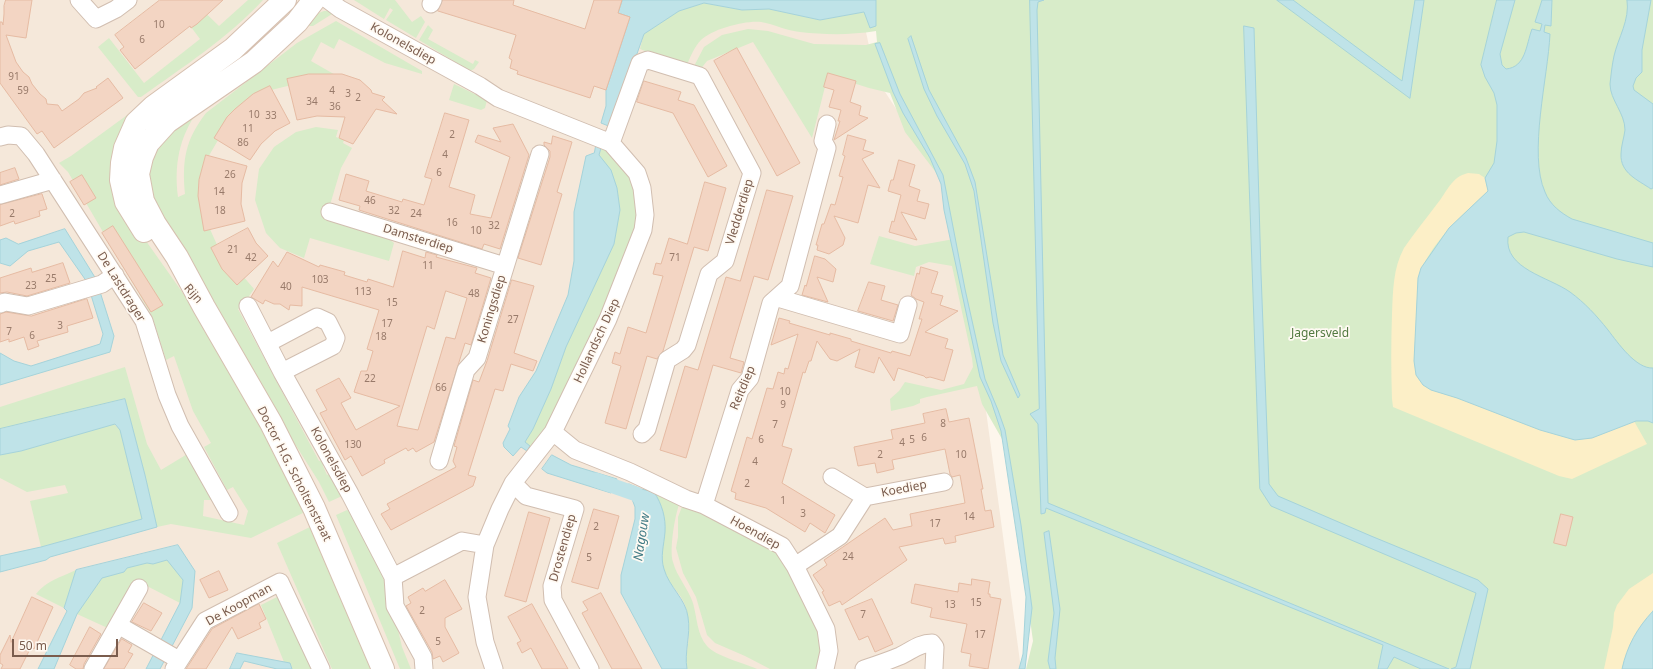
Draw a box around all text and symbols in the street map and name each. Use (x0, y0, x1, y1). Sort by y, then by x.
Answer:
house number: 10 (153, 19, 165, 31)
street label: Kolonelsdiep (368, 20, 438, 68)
house number: 6 (139, 34, 145, 46)
house number: 91 (8, 71, 20, 83)
house number: 59 (17, 85, 29, 97)
house number: 4 (329, 85, 335, 97)
house number: 3 (345, 88, 351, 100)
house number: 2 (355, 92, 361, 104)
house number: 34 (306, 96, 318, 108)
house number: 36 (329, 101, 341, 113)
house number: 10 (248, 109, 260, 121)
house number: 33 (265, 110, 277, 122)
house number: 11 (242, 123, 254, 135)
house number: 2 (449, 129, 455, 141)
house number: 86 (237, 137, 249, 149)
house number: 4 (442, 149, 448, 161)
house number: 6 (436, 167, 442, 179)
house number: 26 (224, 169, 236, 181)
street label: Vledderdiep (723, 177, 757, 247)
house number: 14 (213, 186, 225, 198)
house number: 46 (364, 195, 376, 207)
house number: 18 (214, 205, 226, 217)
house number: 32 (388, 205, 400, 217)
house number: 2 (9, 208, 15, 220)
house number: 24 (410, 208, 422, 220)
house number: 16 (446, 217, 458, 229)
house number: 32 (488, 220, 500, 232)
street label: Damsterdiep (381, 221, 455, 257)
house number: 10 (470, 225, 482, 237)
house number: 21 (227, 244, 239, 256)
street label: De Lastdrager (94, 249, 148, 325)
house number: 42 (245, 252, 257, 264)
house number: 71 (669, 252, 681, 264)
house number: 11 (422, 260, 434, 272)
house number: 25 (45, 273, 57, 285)
street label: Koningsdiep (475, 273, 509, 345)
house number: 103 (311, 274, 329, 286)
house number: 23 (25, 280, 37, 292)
street label: Rijn (181, 281, 205, 307)
house number: 40 (280, 281, 292, 293)
house number: 113 (354, 286, 372, 298)
house number: 48 (468, 288, 480, 300)
street label: Hollandsch Diep (571, 296, 623, 386)
house number: 15 (386, 297, 398, 309)
house number: 27 (507, 314, 519, 326)
house number: 17 (381, 318, 393, 330)
house number: 3 (57, 320, 63, 332)
house number: 7 (6, 326, 12, 338)
park label: Jagersveld (1291, 327, 1349, 341)
house number: 6 (29, 330, 35, 342)
house number: 18 (375, 331, 387, 343)
street label: Reitdiep (727, 364, 759, 412)
house number: 22 (364, 373, 376, 385)
house number: 66 (435, 382, 447, 394)
house number: 10 (779, 386, 791, 398)
house number: 9 (780, 399, 786, 411)
street label: Doctor H.G. Scholtenstraat (254, 404, 334, 544)
house number: 8 (940, 418, 946, 430)
house number: 7 (772, 419, 778, 431)
street label: Kolonelsdiep (307, 425, 355, 495)
house number: 6 (921, 432, 927, 444)
house number: 6 (758, 434, 764, 446)
house number: 5 (909, 434, 915, 446)
house number: 4 (899, 437, 905, 449)
house number: 130 (344, 439, 362, 451)
house number: 2 (877, 449, 883, 461)
house number: 10 (955, 449, 967, 461)
house number: 4 (752, 456, 758, 468)
house number: 2 (744, 478, 750, 490)
street label: Koediep (880, 478, 928, 500)
house number: 1 (780, 495, 786, 507)
house number: 3 (800, 508, 806, 520)
house number: 14 (963, 511, 975, 523)
water label: Nagouw (631, 512, 653, 562)
street label: Drostendiep (546, 513, 580, 583)
street label: Hoendiep (727, 513, 783, 553)
house number: 17 (929, 518, 941, 530)
house number: 2 (593, 521, 599, 533)
house number: 24 (842, 551, 854, 563)
house number: 5 (586, 552, 592, 564)
street label: De Koopman (203, 581, 275, 629)
house number: 15 (970, 597, 982, 609)
house number: 13 (944, 599, 956, 611)
house number: 2 (419, 605, 425, 617)
house number: 7 (860, 609, 866, 621)
house number: 17 (974, 629, 986, 641)
scale bar (14, 631, 120, 657)
house number: 5 (435, 636, 441, 648)
text: 50 m (19, 637, 47, 654)

